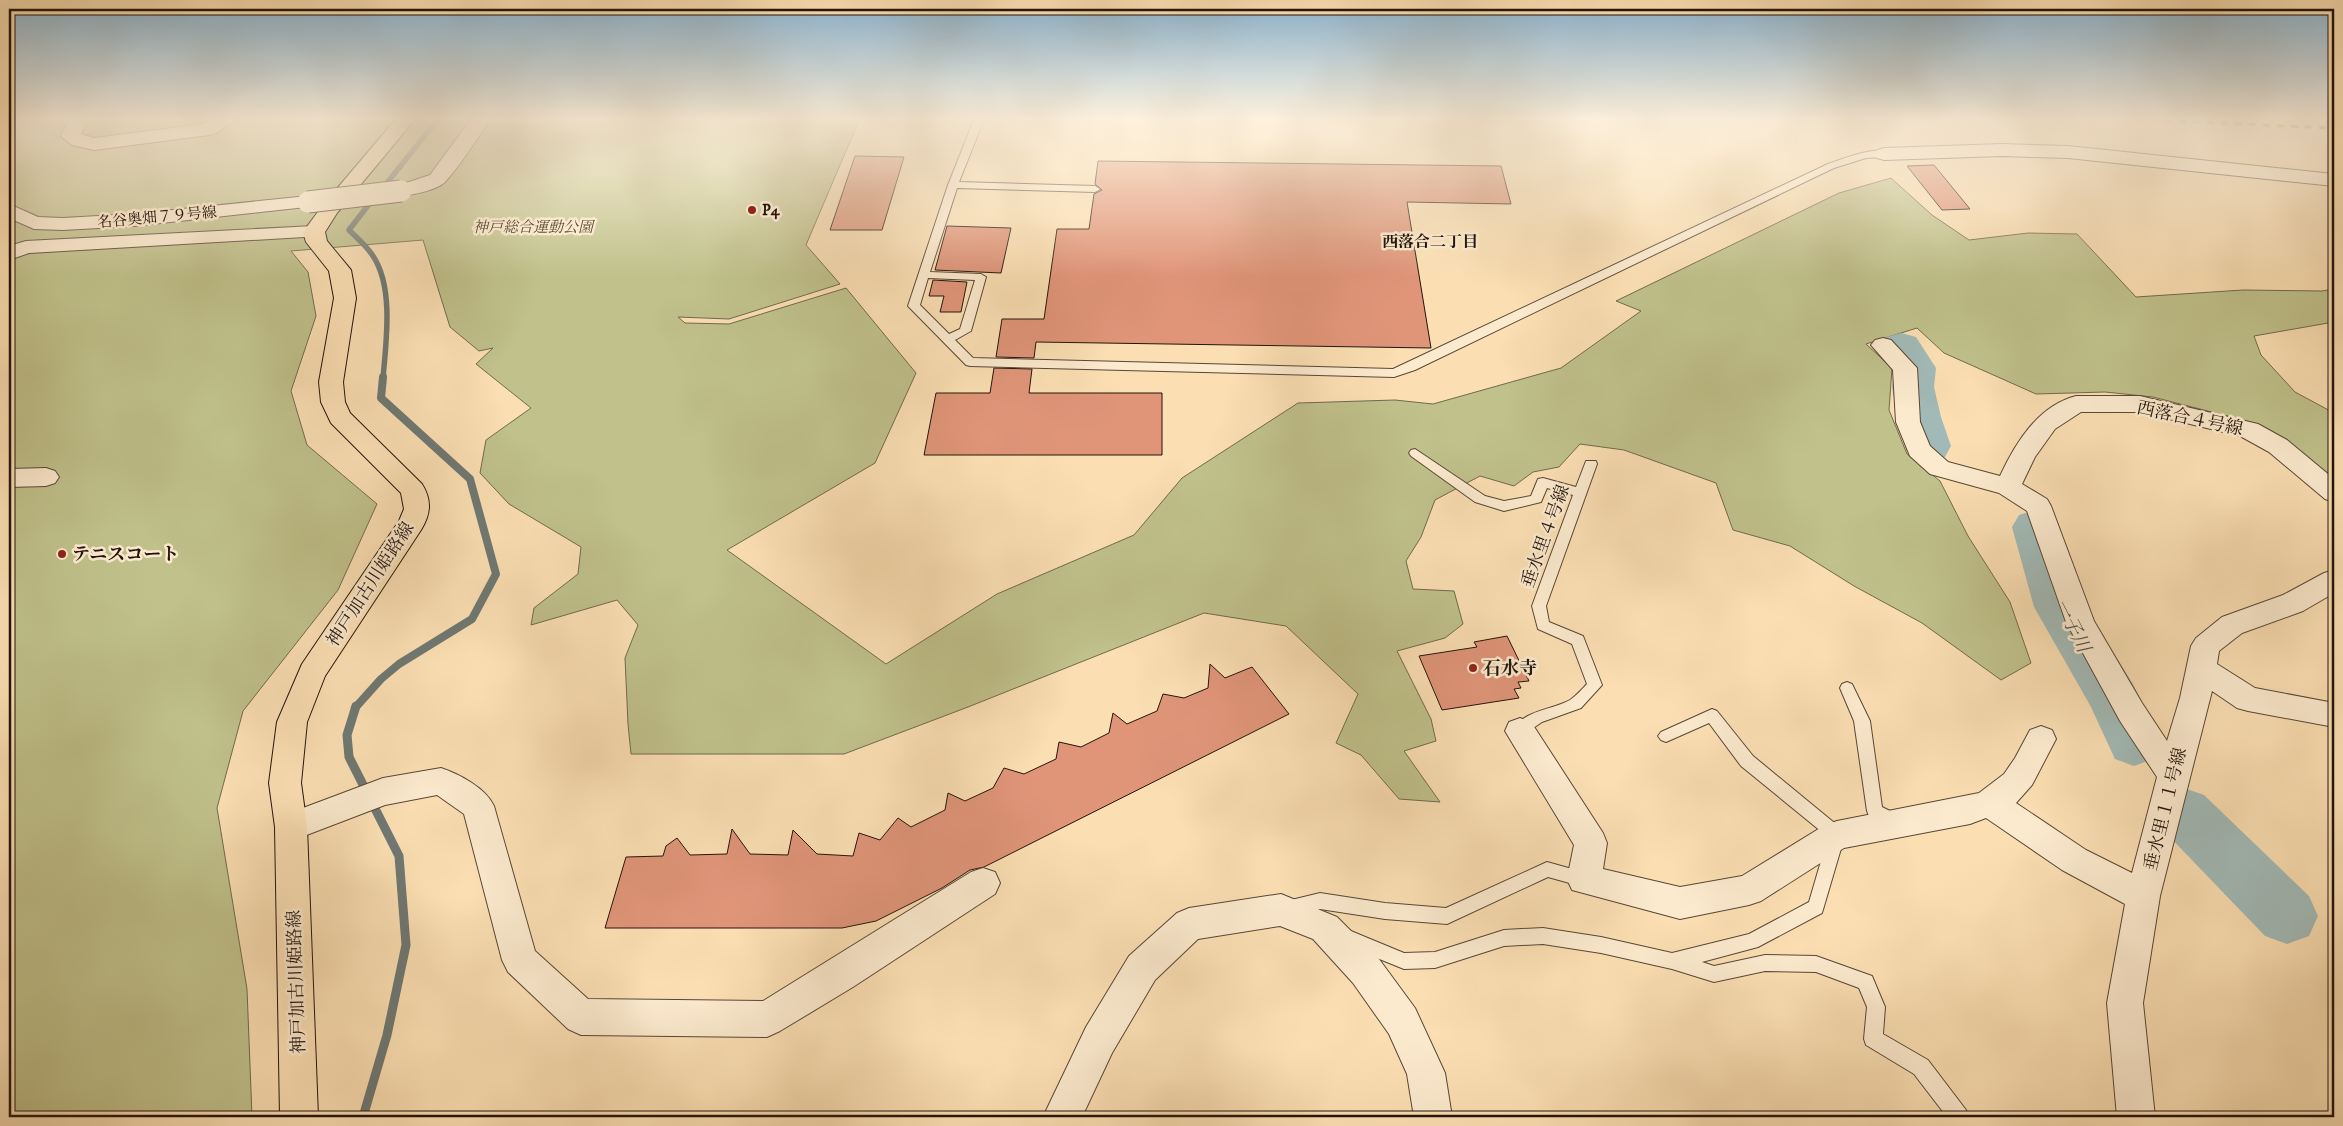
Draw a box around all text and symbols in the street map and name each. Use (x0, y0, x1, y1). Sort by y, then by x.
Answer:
place label: P4 (762, 201, 781, 220)
street label: 名谷奥畑７９号線 (96, 203, 218, 232)
marker: P4 (746, 204, 758, 216)
park label: 神戸総合運動公園 (473, 218, 596, 237)
district label: 西落合二丁目 (1382, 232, 1478, 252)
street label: 西落合４号線 (2135, 397, 2245, 441)
street label: 垂水里４号線 (1517, 482, 1575, 591)
street label: 神戸加古川姫路線 (322, 518, 419, 651)
place label: テニスコート (72, 544, 179, 566)
marker: テニスコート (56, 548, 68, 560)
water label: 一子川 (2048, 595, 2096, 658)
place label: 石水寺 (1483, 658, 1537, 680)
marker: 石水寺 (1467, 662, 1479, 674)
street label: 垂水里１１号線 (2140, 745, 2192, 873)
street label: 神戸加古川姫路線 (283, 910, 311, 1054)

